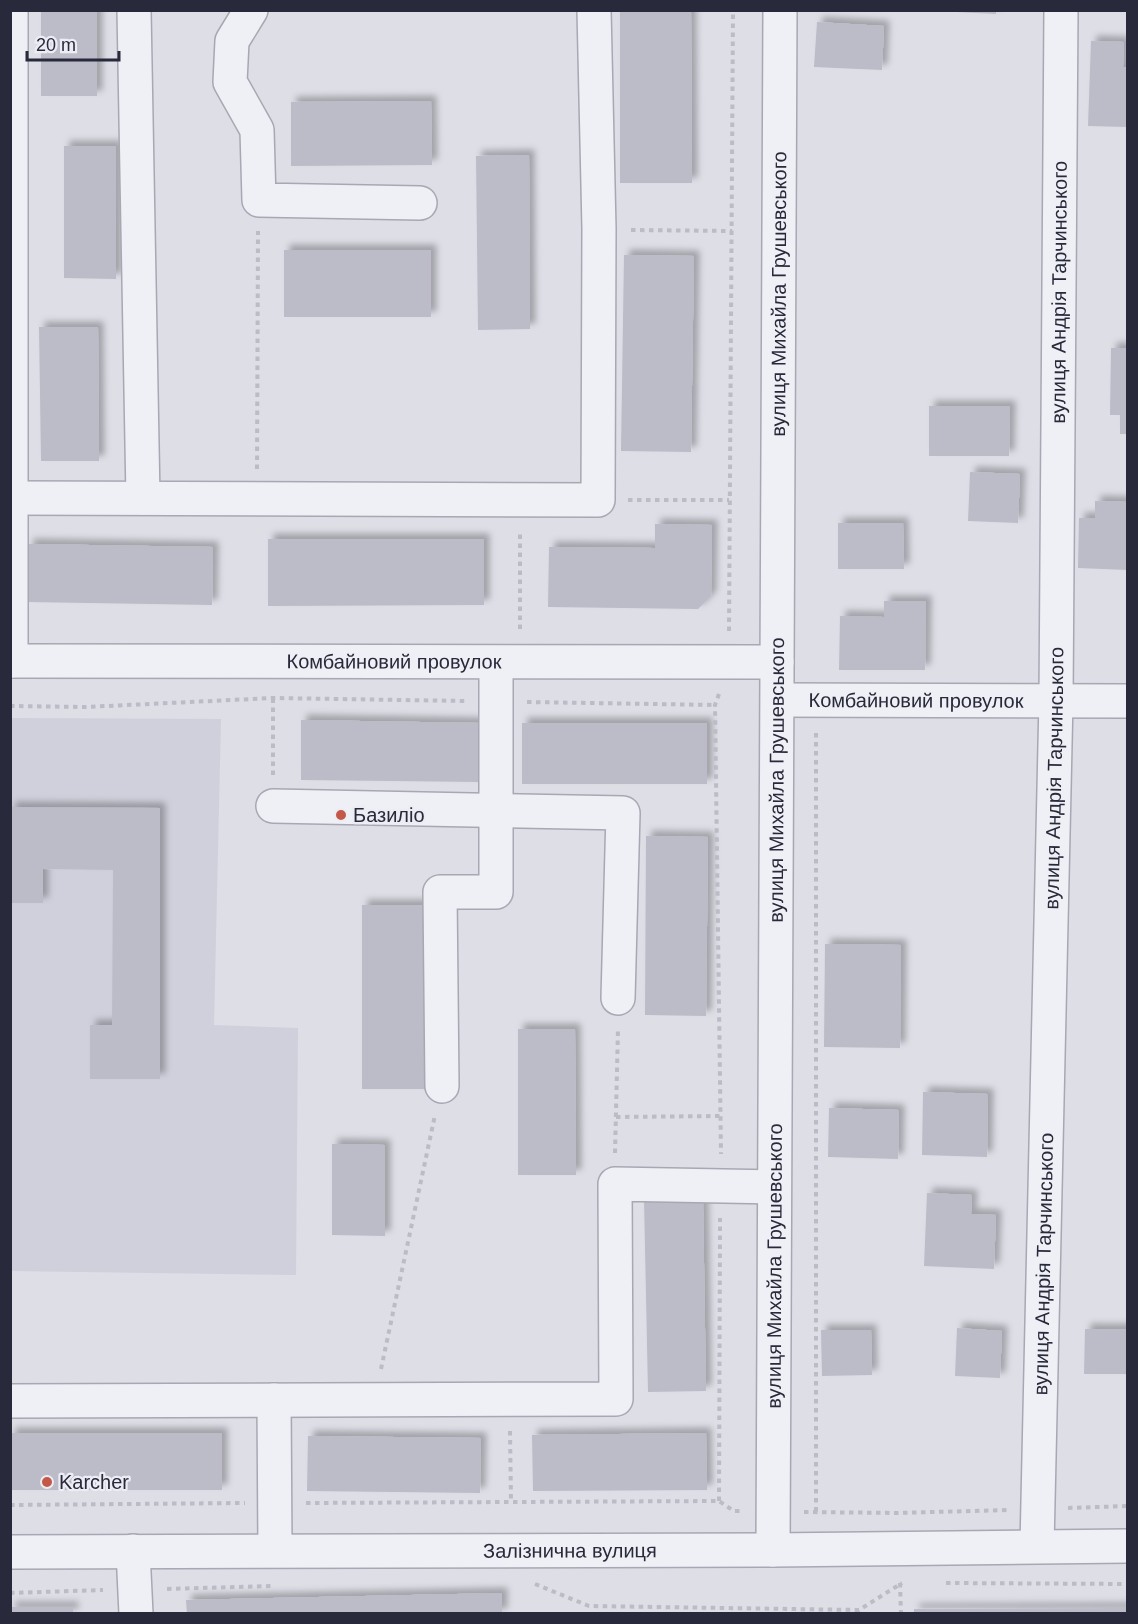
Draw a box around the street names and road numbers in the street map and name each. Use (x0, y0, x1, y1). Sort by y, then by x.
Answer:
street label: вулиця Михайла Грушевського (767, 151, 790, 437)
street label: вулиця Андрія Тарчинського (1047, 161, 1071, 424)
street label: вулиця Михайла Грушевського (765, 637, 788, 923)
street label: вулиця Андрія Тарчинського (1040, 647, 1067, 910)
street label: Комбайновий провулок (287, 650, 502, 673)
street label: Комбайновий провулок (808, 689, 1024, 712)
street label: вулиця Михайла Грушевського (763, 1123, 786, 1409)
street label: вулиця Андрія Тарчинського (1029, 1132, 1057, 1396)
street label: Залізнична вулиця (483, 1539, 657, 1562)

